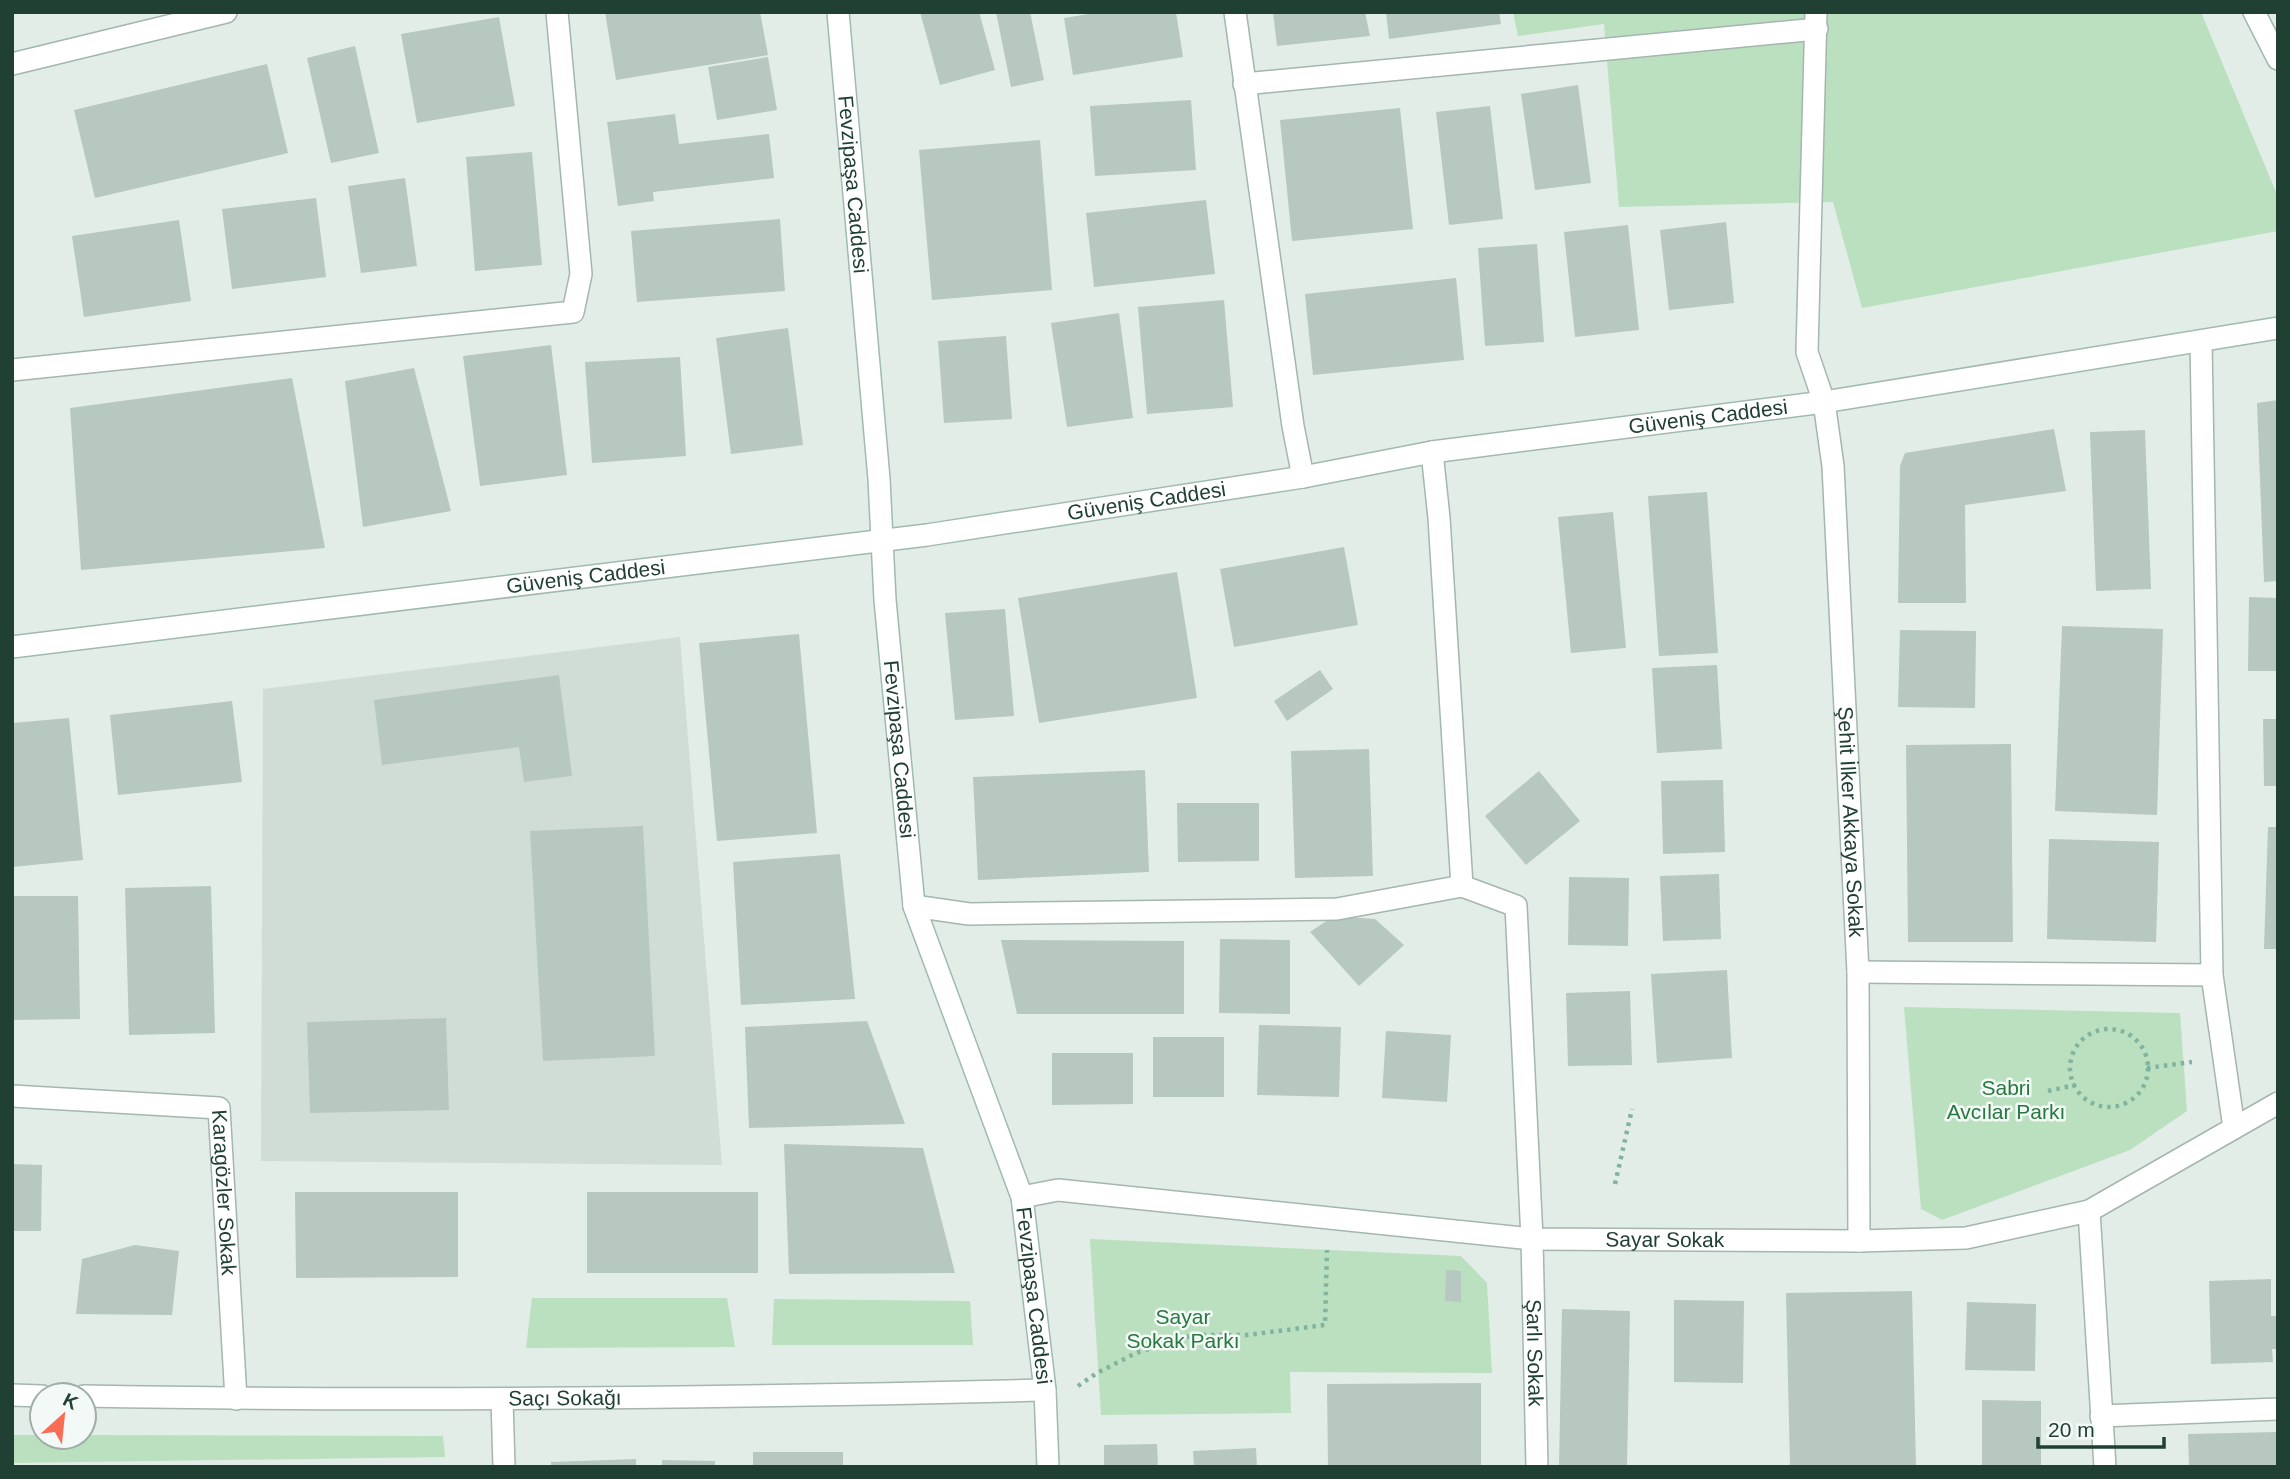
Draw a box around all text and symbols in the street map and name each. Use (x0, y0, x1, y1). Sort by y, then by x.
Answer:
street label: Fevzipaşa Caddesi (834, 94, 873, 274)
street label: Güveniş Caddesi (1627, 395, 1789, 438)
street label: Güveniş Caddesi (1066, 477, 1227, 524)
street label: Güveniş Caddesi (505, 555, 666, 597)
street label: Fevzipaşa Caddesi (880, 659, 920, 839)
street label: Şehit İlker Akkaya Sokak (1834, 706, 1868, 939)
park label: Sabri Avcılar Parkı (1947, 1076, 2065, 1123)
street label: Karagözler Sokak (208, 1109, 241, 1276)
street label: Fevzipaşa Caddesi (1012, 1205, 1056, 1386)
street label: Sayar Sokak (1605, 1227, 1725, 1251)
street label: Şarlı Sokak (1522, 1299, 1548, 1407)
park label: Sayar Sokak Parkı (1126, 1305, 1240, 1352)
north arrow (28, 1381, 98, 1451)
street label: Saçı Sokağı (508, 1386, 622, 1410)
text: K (60, 1389, 82, 1414)
scale bar (2038, 1406, 2164, 1450)
text: 20 m (2048, 1418, 2095, 1441)

